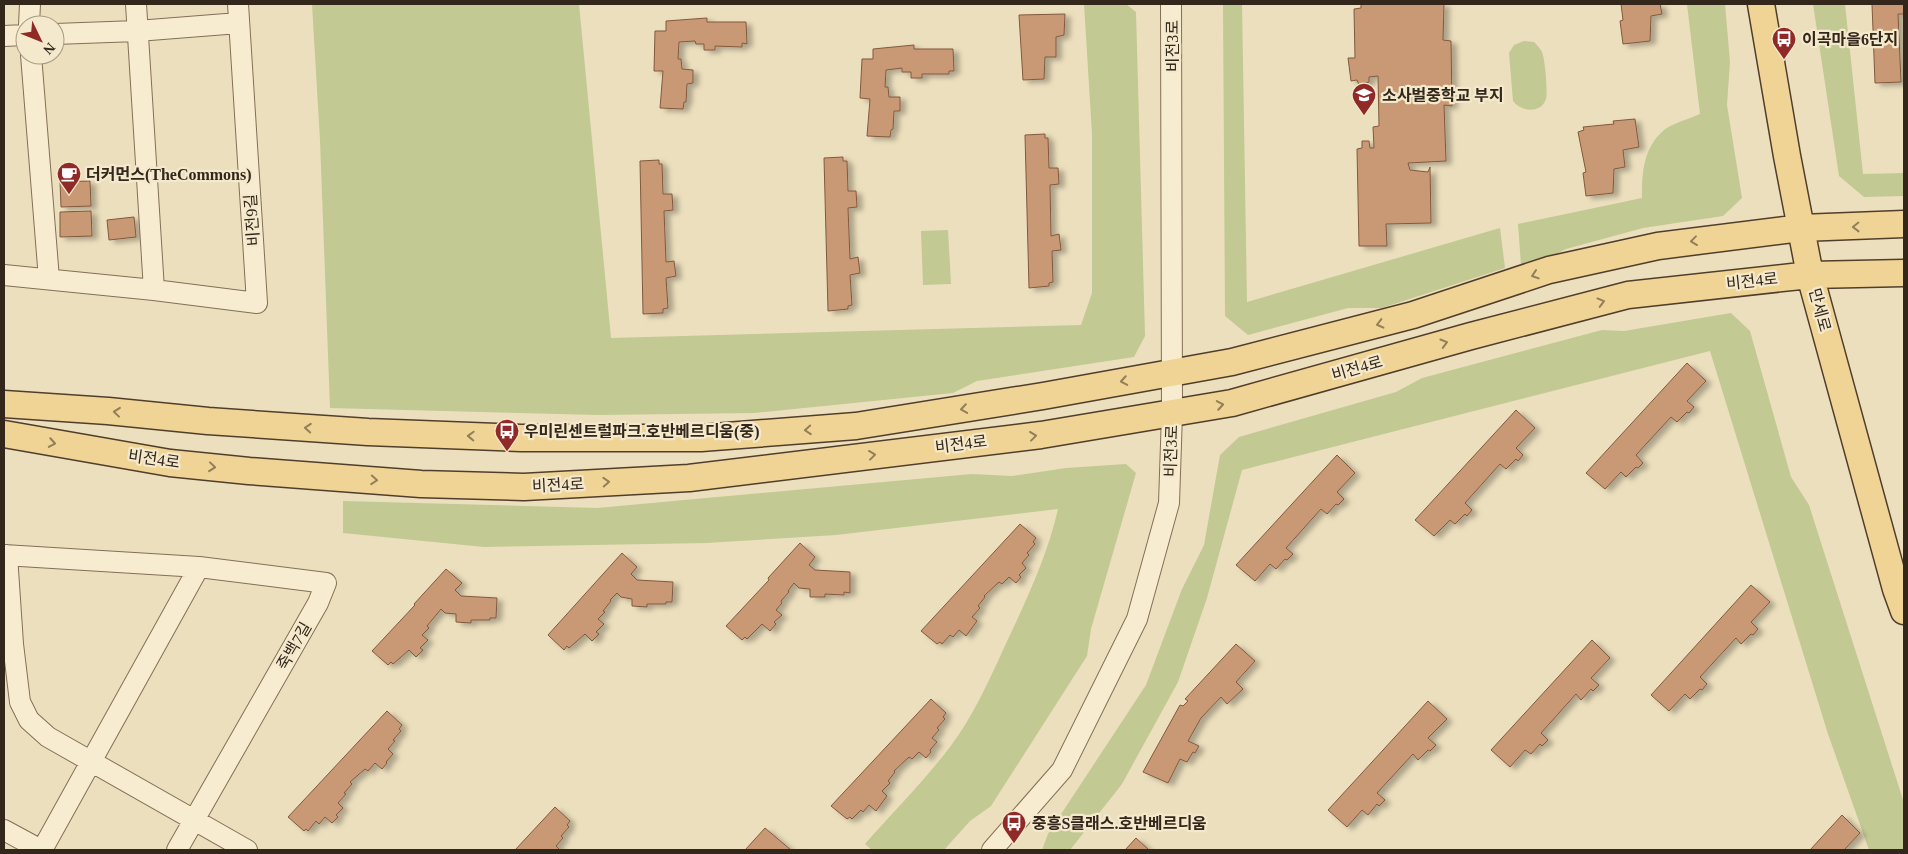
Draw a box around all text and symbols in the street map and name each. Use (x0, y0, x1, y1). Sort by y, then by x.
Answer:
north arrow (15, 15, 65, 65)
street label: 비전3로 (1164, 20, 1181, 72)
bus stop icon: 이곡마을6단지 (1771, 26, 1797, 60)
place label: 이곡마을6단지 (1802, 31, 1898, 48)
text: N (40, 40, 58, 57)
school or university icon: 소사벌중학교 부지 (1351, 82, 1377, 116)
place label: 소사벌중학교 부지 (1382, 86, 1504, 104)
cafe icon: 더커먼스(TheCommons) (56, 161, 82, 195)
place label: 더커먼스(TheCommons) (86, 166, 252, 184)
street label: 비전9길 (242, 193, 262, 247)
one-way arrow (1851, 222, 1859, 232)
one-way arrow (1690, 235, 1698, 246)
one-way arrow (1531, 269, 1540, 279)
street label: 비전4로 (1725, 270, 1779, 292)
street label: 만세로 (1806, 286, 1834, 334)
one-way arrow (1597, 297, 1606, 308)
one-way arrow (1376, 318, 1385, 329)
one-way arrow (1440, 339, 1448, 349)
street label: 비전4로 (1330, 353, 1385, 383)
one-way arrow (1120, 376, 1128, 386)
one-way arrow (1216, 401, 1224, 411)
one-way arrow (960, 403, 968, 414)
one-way arrow (112, 407, 120, 418)
bus stop icon: 우미린센트럴파크.호반베르디움(중) (494, 418, 520, 452)
one-way arrow (304, 422, 312, 433)
place label: 우미린센트럴파크.호반베르디움(중) (524, 423, 759, 441)
one-way arrow (803, 424, 811, 435)
street label: 비전3로 (1162, 424, 1180, 477)
one-way arrow (466, 430, 474, 441)
one-way arrow (1029, 431, 1037, 441)
street label: 비전4로 (934, 432, 988, 456)
one-way arrow (47, 437, 56, 447)
street label: 비전4로 (127, 447, 181, 471)
one-way arrow (868, 450, 876, 461)
one-way arrow (209, 461, 217, 472)
one-way arrow (371, 475, 379, 486)
street label: 비전4로 (532, 475, 585, 495)
one-way arrow (602, 477, 610, 488)
street label: 죽백7길 (274, 619, 314, 673)
bus stop icon: 중흥S클래스.호반베르디움 (1001, 810, 1027, 844)
place label: 중흥S클래스.호반베르디움 (1032, 815, 1207, 832)

